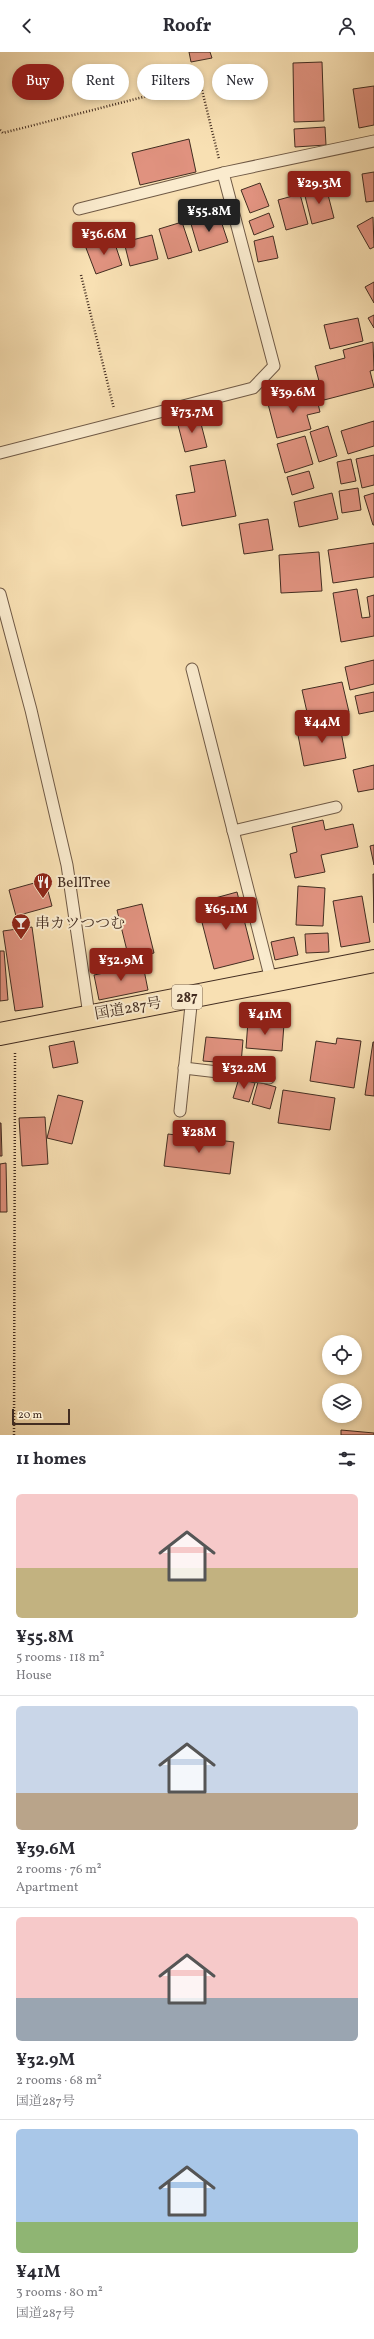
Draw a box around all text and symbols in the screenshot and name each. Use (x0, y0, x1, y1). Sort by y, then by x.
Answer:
text: Roofr (163, 14, 211, 39)
icon: back (16, 15, 38, 37)
icon: person (336, 15, 358, 37)
chip: Buy (12, 64, 64, 100)
chip: Rent (72, 64, 129, 100)
chip: Filters (137, 64, 204, 100)
chip: New (212, 64, 268, 100)
pin: ¥29.3M (286, 171, 352, 205)
text: ¥29.3M (297, 175, 341, 193)
pin: ¥55.8M (176, 199, 242, 233)
text: ¥55.8M (187, 203, 231, 221)
pin: ¥36.6M (71, 222, 137, 256)
text: ¥36.6M (81, 226, 127, 244)
pin: ¥39.6M (260, 380, 326, 414)
text: ¥39.6M (270, 384, 316, 402)
pin: ¥73.7M (159, 400, 225, 434)
text: ¥73.7M (171, 404, 213, 422)
pin: ¥44M (298, 710, 346, 744)
text: ¥44M (304, 714, 340, 732)
restaurant icon: BellTree (32, 871, 54, 899)
place label: BellTree (57, 873, 110, 894)
pin: ¥65.1M (193, 897, 259, 931)
text: ¥65.1M (204, 901, 248, 919)
bar icon: 串カツつつむ (10, 912, 32, 940)
place label: 串カツつつむ (35, 914, 125, 935)
pin: ¥32.9M (88, 948, 154, 982)
text: ¥32.9M (98, 952, 144, 970)
road number: 287 (172, 985, 202, 1009)
street label: 国道287号 (93, 993, 164, 1026)
pin: ¥41M (241, 1002, 289, 1036)
text: ¥41M (248, 1006, 282, 1024)
pin: ¥32.2M (211, 1056, 277, 1090)
text: ¥32.2M (222, 1060, 266, 1078)
pin: ¥28M (175, 1120, 223, 1154)
text: ¥28M (182, 1124, 216, 1142)
map controls (322, 1335, 362, 1423)
button: locate (322, 1335, 362, 1375)
button: layers (322, 1383, 362, 1423)
scale bar (12, 1407, 70, 1426)
text: 20 m (18, 1408, 42, 1423)
text: 11 homes (16, 1448, 86, 1471)
icon: filters (336, 1448, 358, 1470)
icon: home (151, 1520, 223, 1592)
text: ¥55.8M (16, 1626, 74, 1649)
text: 5 rooms · 118 m² (16, 1649, 105, 1667)
text: House (16, 1667, 52, 1685)
icon: home (151, 1732, 223, 1804)
text: ¥39.6M (16, 1838, 75, 1861)
text: 2 rooms · 76 m² (16, 1861, 101, 1879)
text: Apartment (16, 1879, 79, 1897)
icon: home (151, 1943, 223, 2015)
text: ¥32.9M (16, 2049, 75, 2072)
text: 2 rooms · 68 m² (16, 2072, 102, 2090)
text: 国道287号 (16, 2093, 75, 2111)
icon: home (151, 2155, 223, 2227)
text: ¥41M (16, 2261, 60, 2284)
text: 3 rooms · 80 m² (16, 2284, 103, 2302)
text: 国道287号 (16, 2305, 75, 2323)

